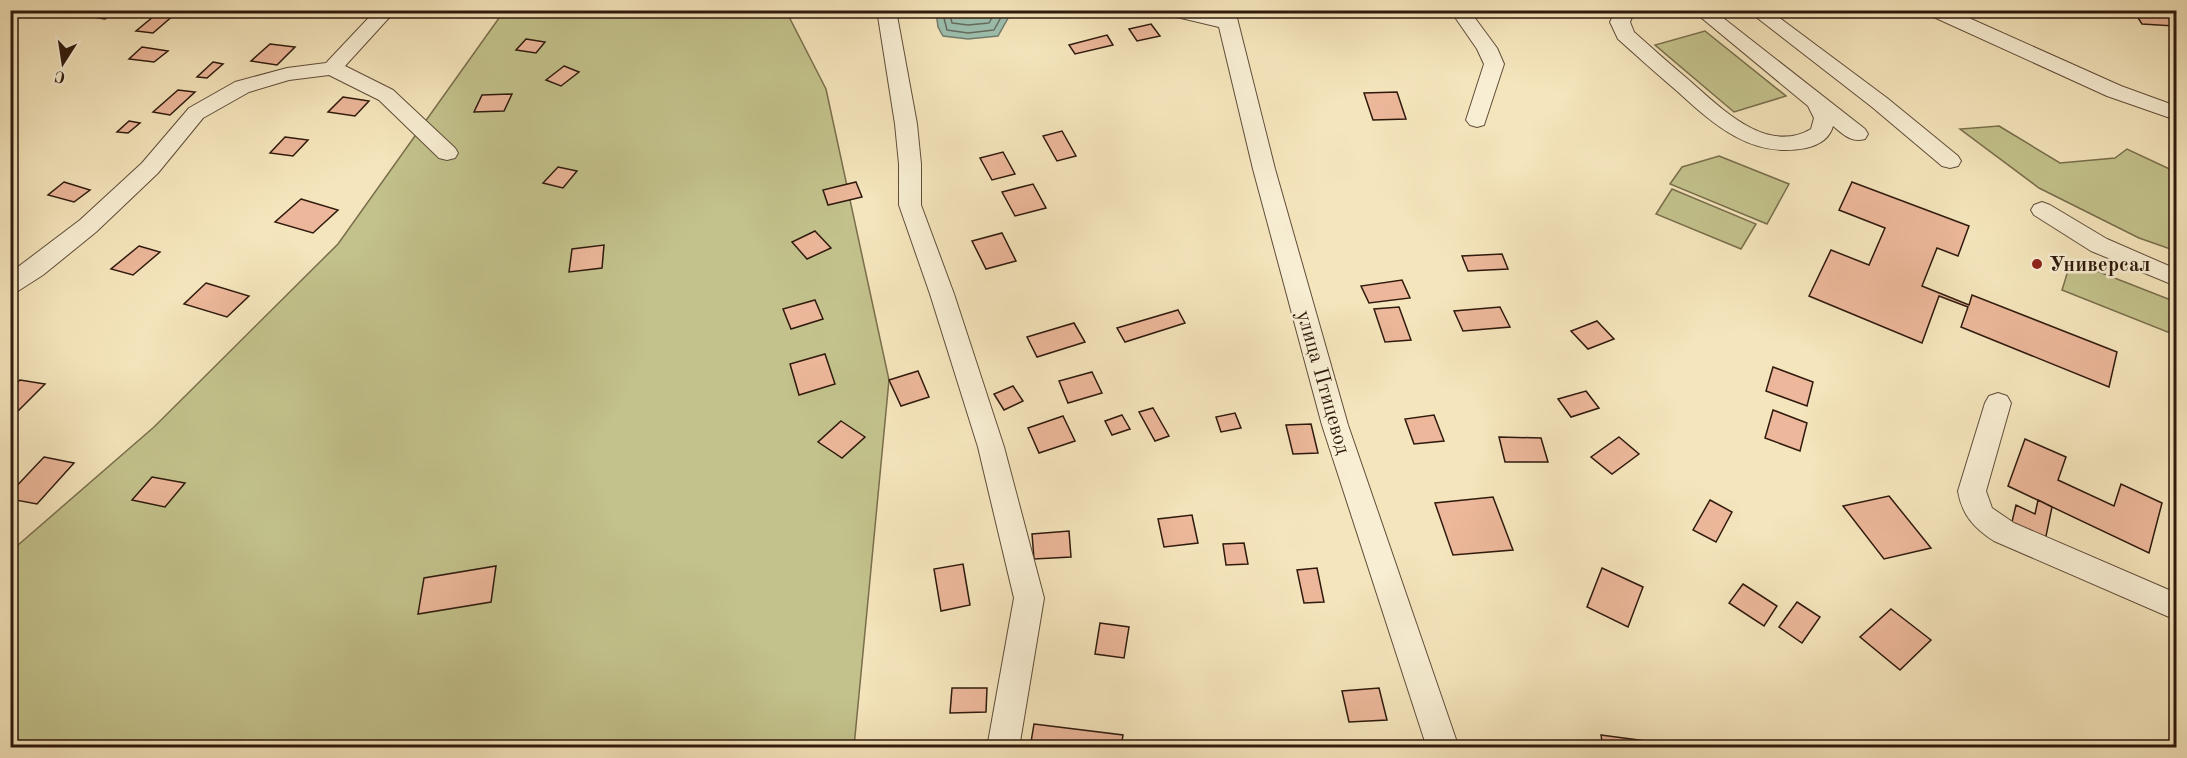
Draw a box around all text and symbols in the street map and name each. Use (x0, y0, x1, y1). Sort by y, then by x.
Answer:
north arrow (33, 33, 93, 93)
text: С (53, 67, 67, 85)
place label: Универсал (2049, 255, 2151, 276)
marker: Универсал (2030, 257, 2044, 271)
street label: улица Птицевод (1292, 308, 1353, 457)

